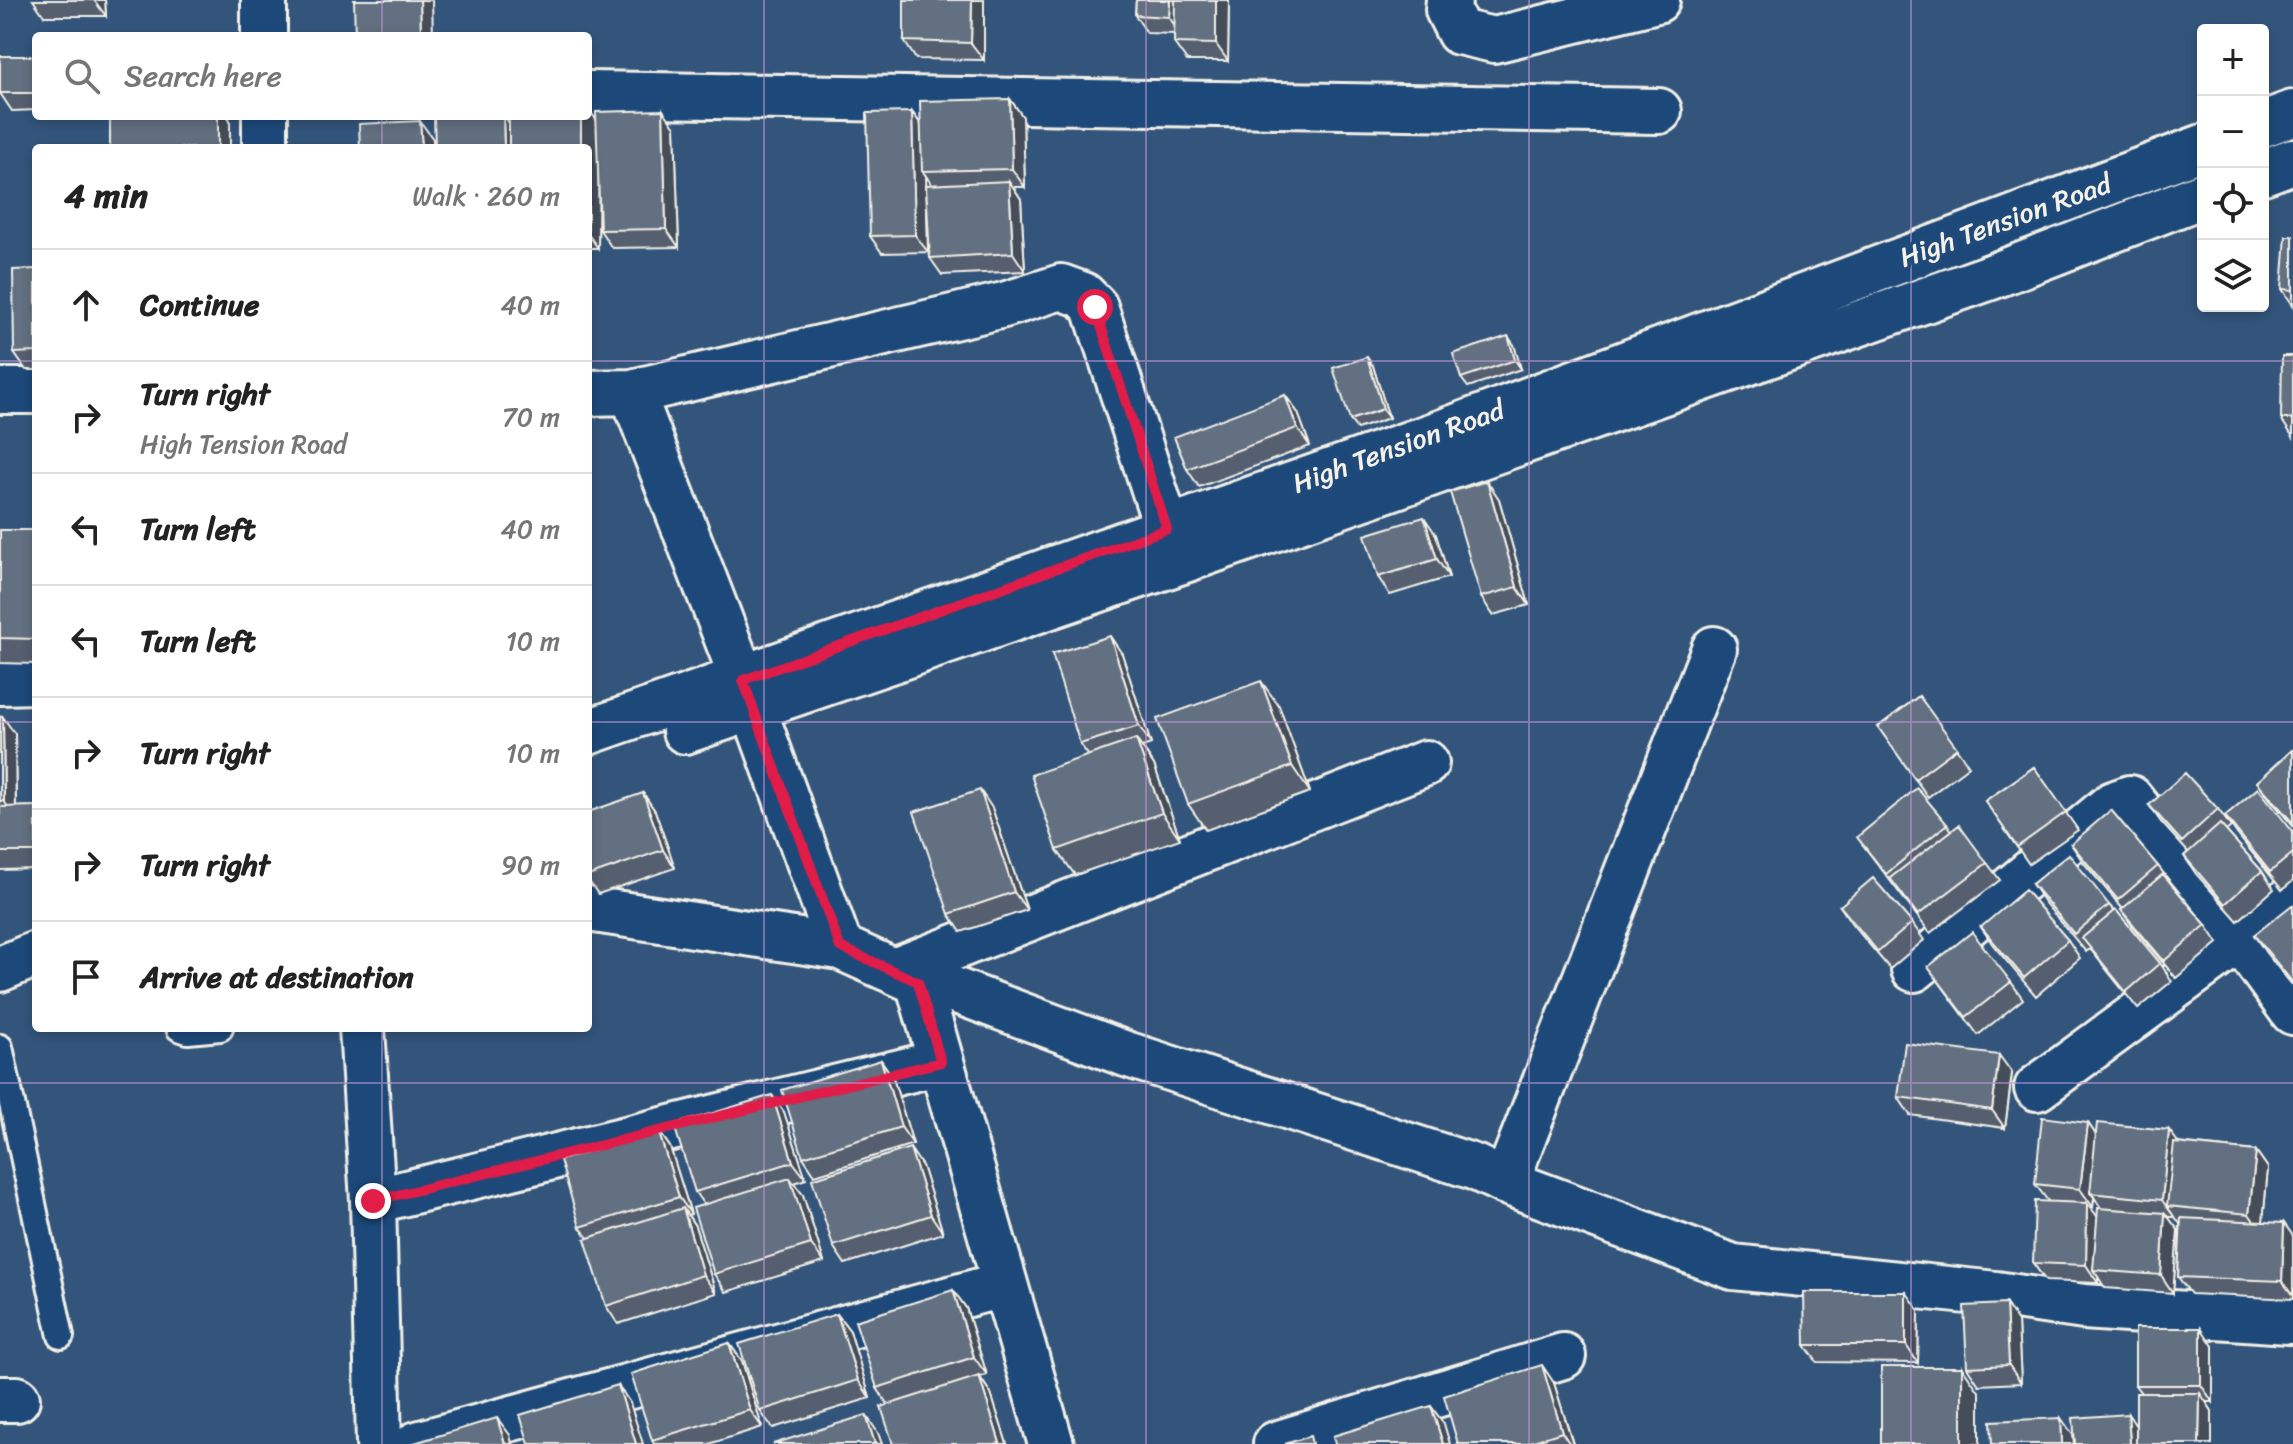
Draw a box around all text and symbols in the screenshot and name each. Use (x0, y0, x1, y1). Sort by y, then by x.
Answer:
map controls (2197, 24, 2269, 312)
button: + (2197, 24, 2269, 96)
search box (32, 32, 592, 120)
text: Search here (124, 49, 282, 103)
icon: search (60, 54, 104, 98)
button: − (2197, 96, 2269, 168)
street label: High Tension Road (1892, 159, 2120, 282)
text: 4 min (64, 166, 148, 226)
button: locate (2197, 168, 2269, 240)
text: Walk · 260 m (412, 173, 560, 219)
button: layers (2197, 240, 2269, 312)
text: Continue (140, 278, 259, 332)
text: 40 m (501, 282, 560, 328)
icon: ahead (64, 283, 108, 327)
route start (1077, 289, 1113, 325)
text: Turn right (140, 367, 270, 421)
street label: High Tension Road (1285, 385, 1513, 508)
text: 70 m (502, 394, 560, 440)
icon: right (64, 395, 108, 439)
text: High Tension Road (140, 421, 347, 467)
text: Turn left (140, 502, 256, 556)
text: 40 m (501, 506, 560, 552)
icon: left (64, 507, 108, 551)
text: Turn left (140, 614, 256, 668)
text: 10 m (506, 618, 560, 664)
icon: left (64, 619, 108, 663)
text: Turn right (140, 726, 270, 780)
text: 10 m (506, 730, 560, 776)
icon: right (64, 731, 108, 775)
text: Turn right (140, 838, 270, 892)
text: 90 m (501, 842, 560, 888)
icon: right (64, 843, 108, 887)
text: Arrive at destination (140, 950, 414, 1004)
icon: arrive (64, 955, 108, 999)
route end (355, 1183, 391, 1219)

